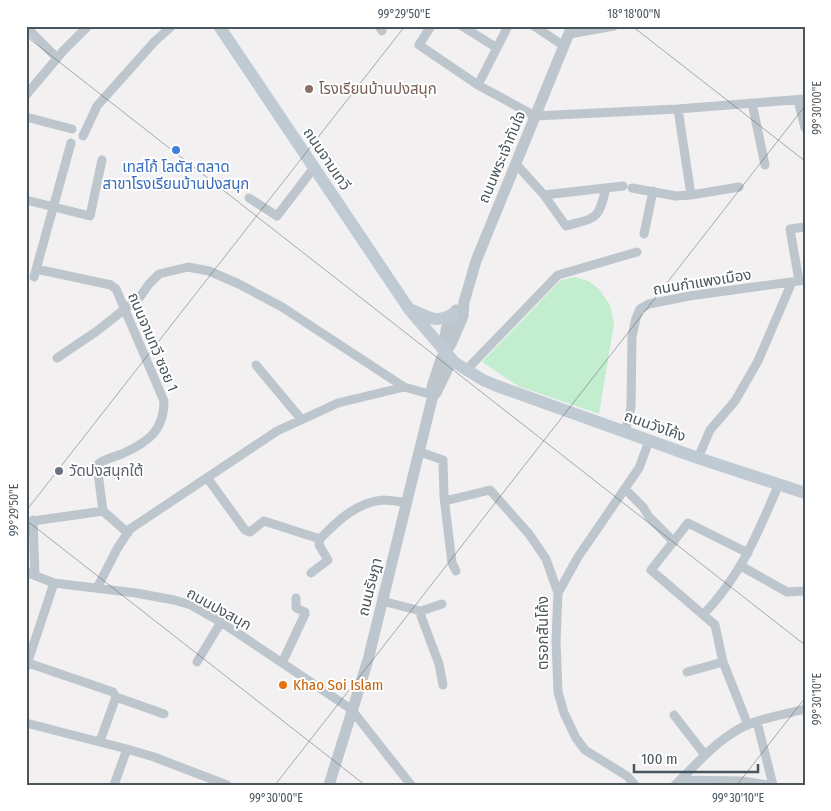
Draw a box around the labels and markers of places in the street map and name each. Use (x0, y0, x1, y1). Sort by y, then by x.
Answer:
place label: โรงเรียนบ้านปงสนุก (319, 80, 437, 98)
marker: โรงเรียนบ้านปงสนุก (303, 83, 315, 95)
marker: เทสโก้ โลตัส ตลาด สาขาโรงเรียนบ้านปงสนุก (170, 144, 182, 156)
place label: เทสโก้ โลตัส ตลาด สาขาโรงเรียนบ้านปงสนุก (103, 158, 249, 193)
place label: วัดปงสนุกใต้ (69, 462, 143, 480)
marker: วัดปงสนุกใต้ (53, 465, 65, 477)
place label: Khao Soi Islam (293, 676, 383, 694)
marker: Khao Soi Islam (277, 679, 289, 691)

